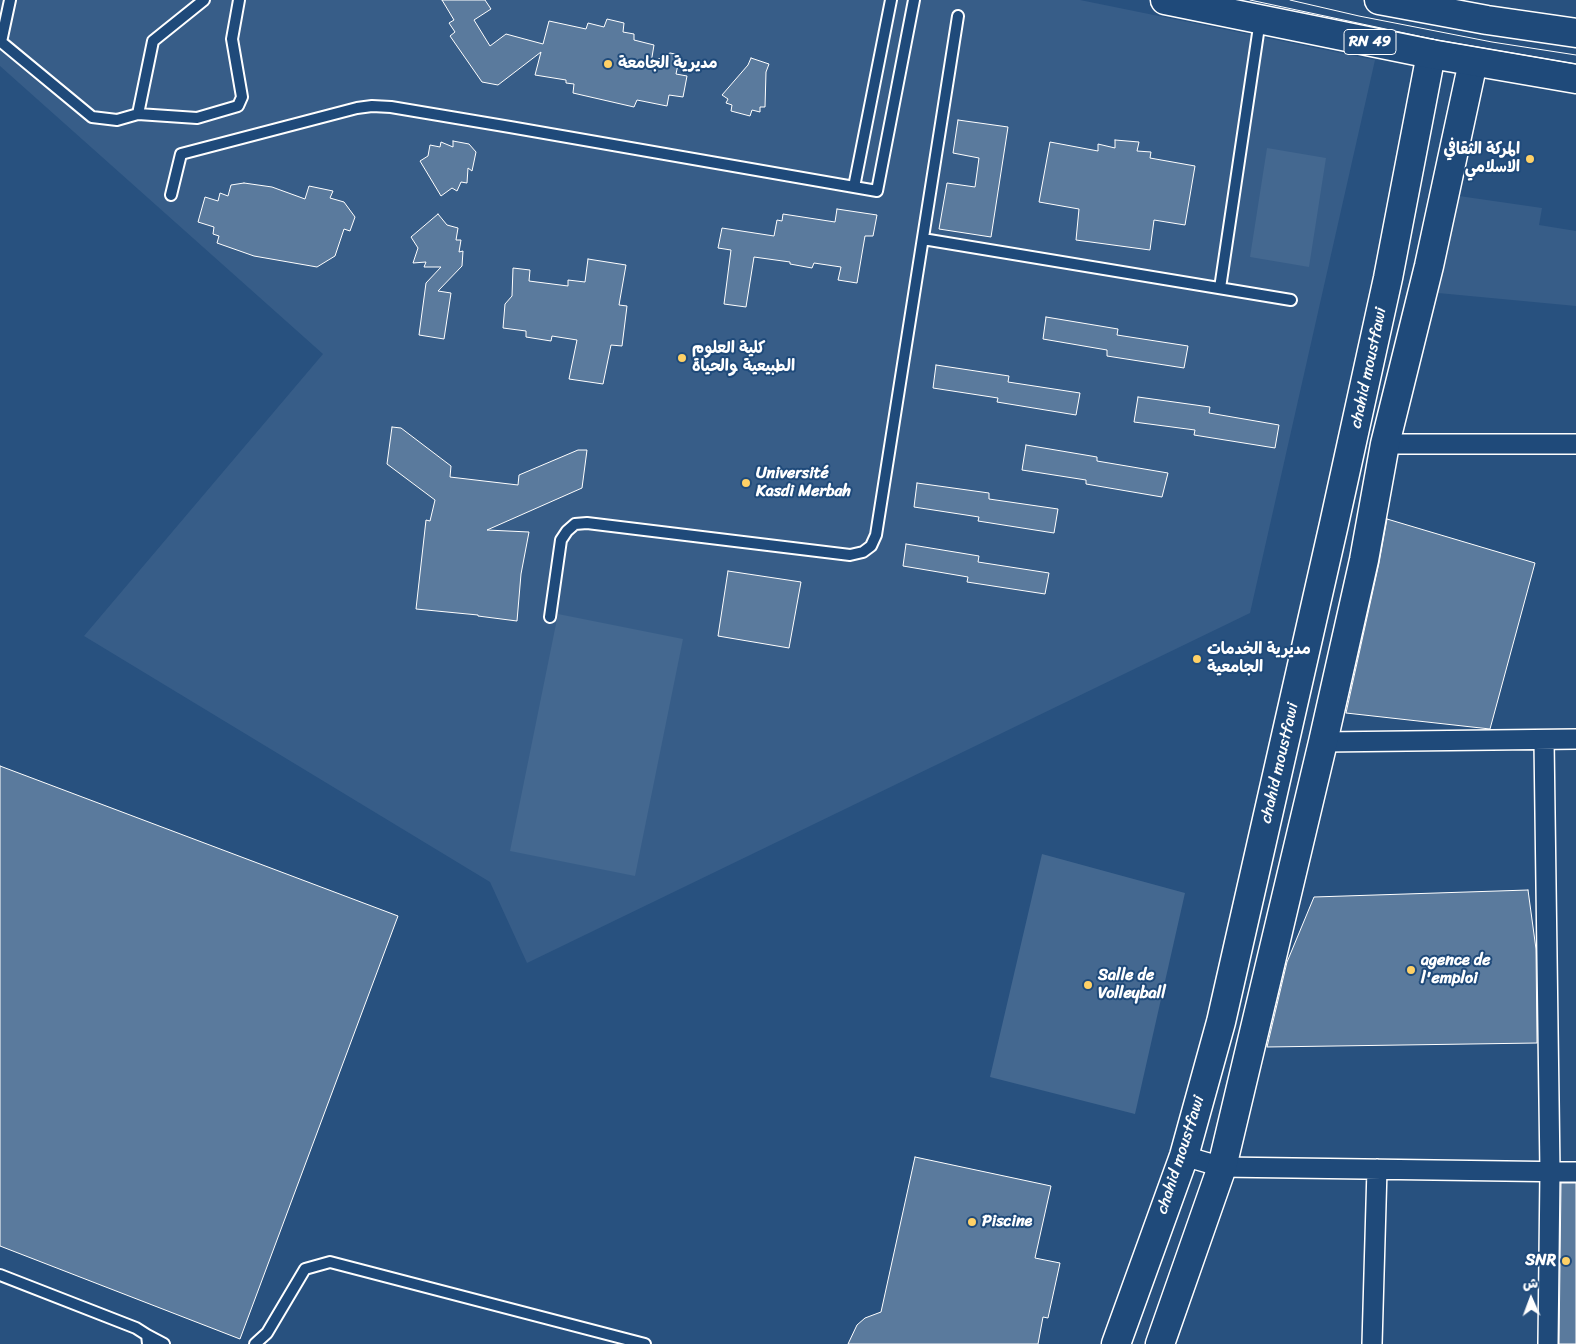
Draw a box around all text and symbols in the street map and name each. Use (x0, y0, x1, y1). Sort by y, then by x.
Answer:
road number: RN 49 (1344, 30, 1396, 54)
place label: مديرية الجامعة (618, 54, 718, 74)
marker: مديرية الجامعة (602, 58, 614, 70)
place label: المركة الثقافي الاسلامي (1444, 140, 1520, 178)
marker: المركة الثقافي الاسلامي (1524, 153, 1536, 165)
street label: chahid moustfawi (1347, 306, 1391, 430)
place label: كلية العلوم الطبيعية والحياة (692, 339, 795, 377)
marker: كلية العلوم الطبيعية والحياة (676, 352, 688, 364)
place label: Université Kasdi Merbah (756, 464, 851, 502)
marker: Université Kasdi Merbah (740, 477, 752, 489)
place label: مديرية الخدمات الجامعية (1207, 640, 1311, 678)
marker: مديرية الخدمات الجامعية (1191, 653, 1203, 665)
street label: chahid moustfawi (1257, 701, 1303, 825)
place label: agence de l'emploi (1421, 951, 1490, 989)
marker: agence de l'emploi (1405, 964, 1417, 976)
place label: Salle de Volleyball (1098, 966, 1166, 1004)
marker: Salle de Volleyball (1082, 979, 1094, 991)
street label: chahid moustfawi (1153, 1093, 1209, 1217)
place label: Piscine (982, 1212, 1032, 1232)
marker: Piscine (966, 1216, 978, 1228)
place label: SNR (1525, 1251, 1556, 1271)
marker: SNR (1560, 1255, 1572, 1267)
text: ش (1522, 1271, 1539, 1296)
north arrow (1506, 1274, 1556, 1324)

